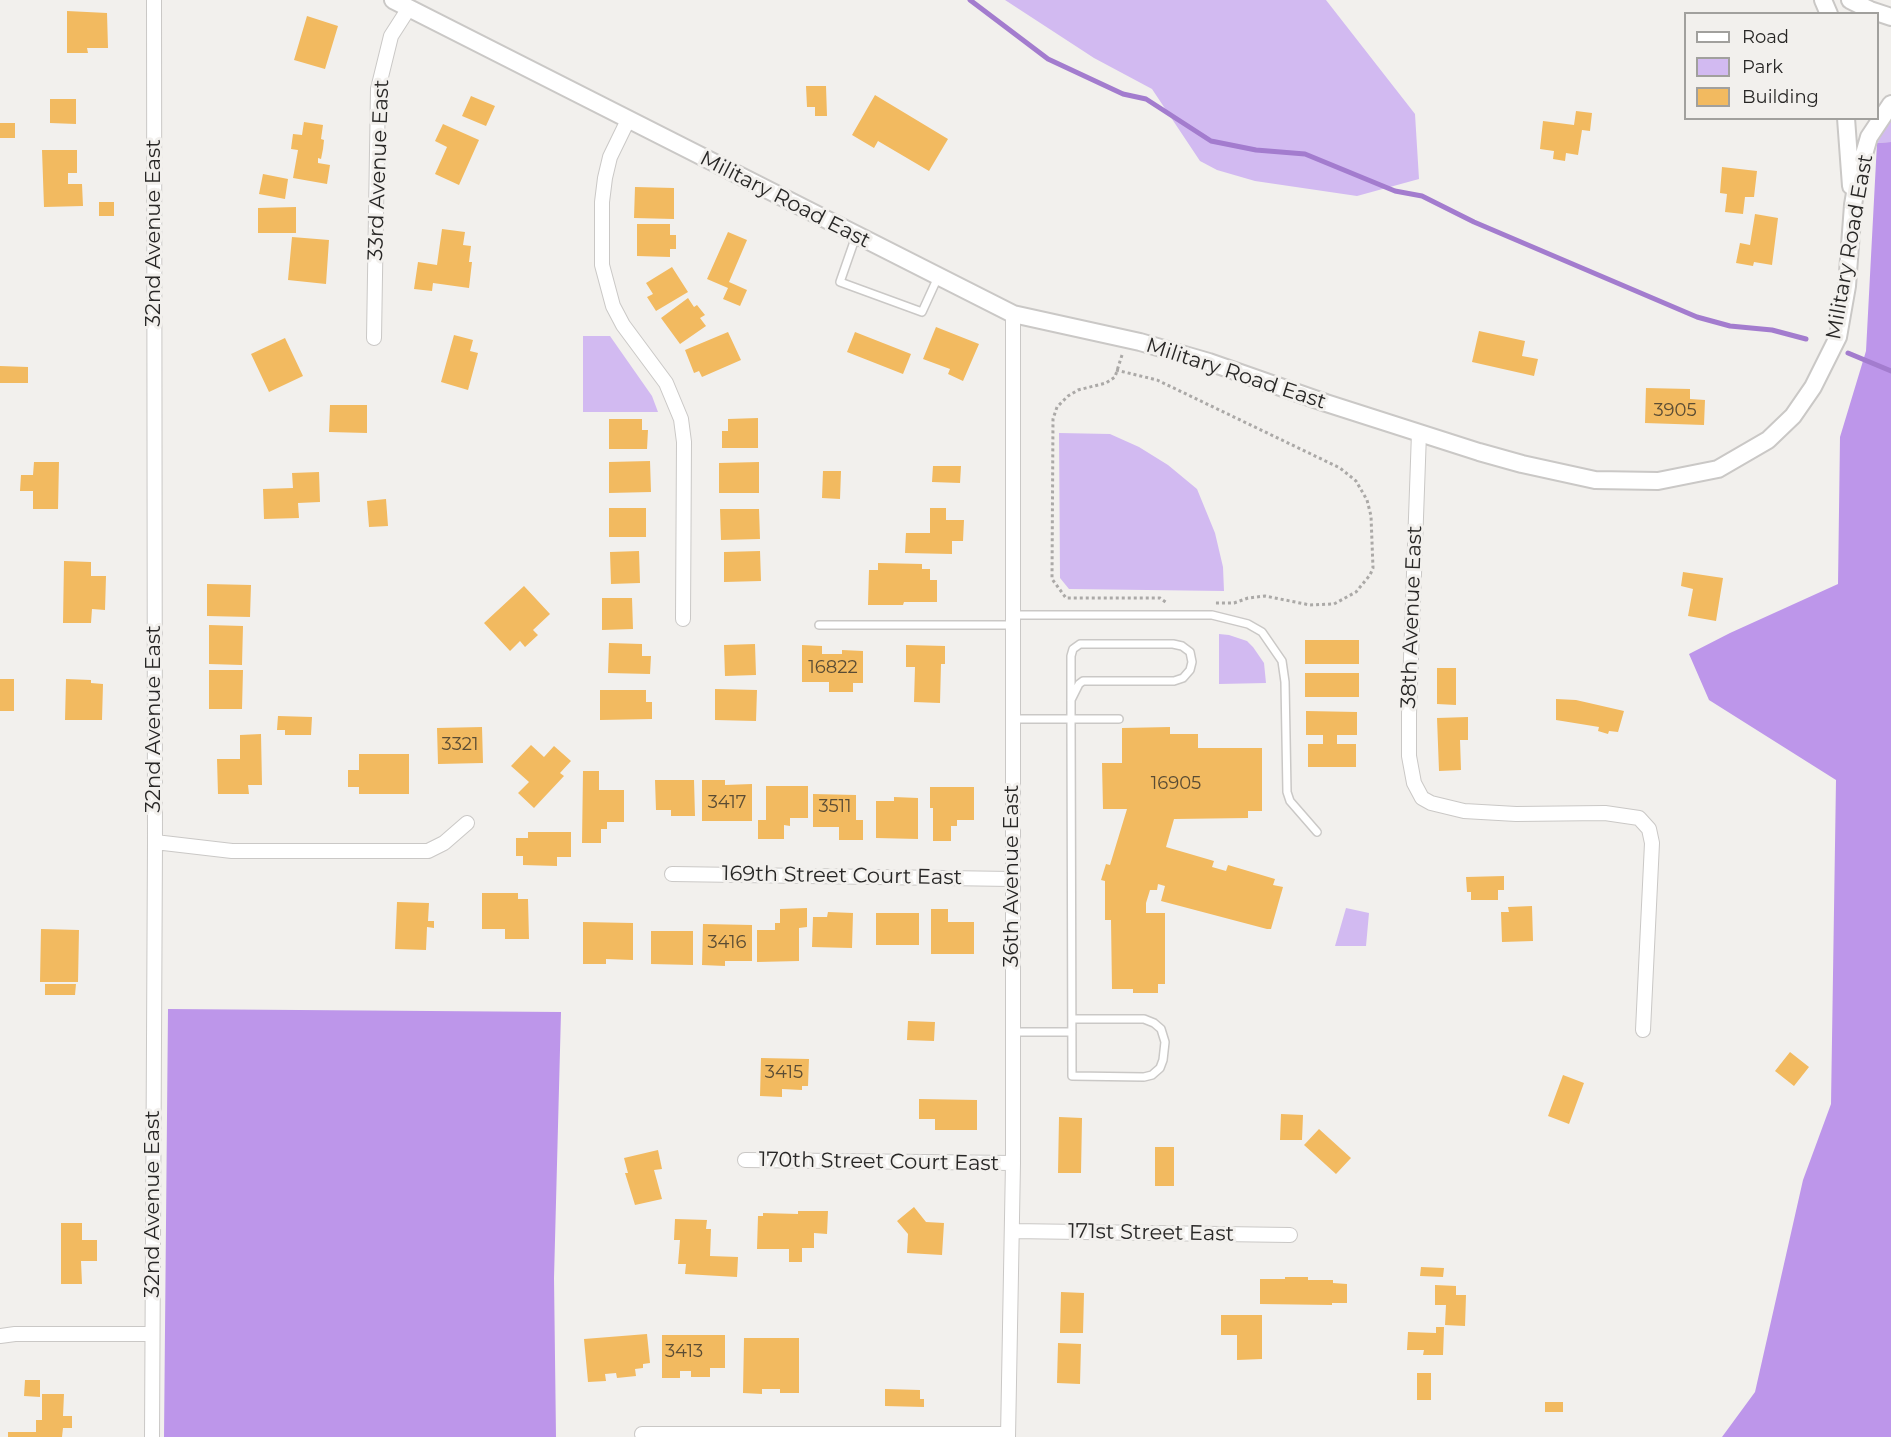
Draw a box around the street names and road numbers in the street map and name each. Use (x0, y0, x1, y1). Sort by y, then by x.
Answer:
street label: 33rd Avenue East (363, 79, 395, 261)
street label: 32nd Avenue East (141, 139, 167, 327)
street label: Military Road East (696, 146, 874, 254)
street label: Military Road East (1821, 152, 1879, 342)
street label: Military Road East (1143, 333, 1329, 415)
street label: 38th Avenue East (1396, 525, 1428, 709)
street label: 32nd Avenue East (141, 625, 167, 813)
street label: 36th Avenue East (999, 785, 1025, 967)
street label: 169th Street Court East (722, 861, 962, 891)
street label: 32nd Avenue East (140, 1110, 166, 1298)
street label: 170th Street Court East (759, 1147, 999, 1177)
street label: 171st Street East (1068, 1219, 1234, 1247)

